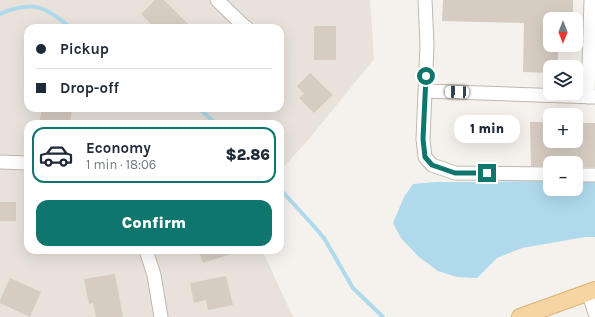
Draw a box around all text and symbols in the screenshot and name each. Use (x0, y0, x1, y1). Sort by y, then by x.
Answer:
north arrow (543, 12, 583, 52)
map controls (543, 12, 583, 196)
text: Pickup (60, 40, 109, 58)
button: layers (543, 60, 583, 100)
route start (417, 67, 435, 85)
text: Drop-off (60, 79, 119, 97)
car (445, 86, 469, 98)
button: + (543, 108, 583, 148)
callout: 1 min (454, 115, 520, 143)
text: 1 min (470, 121, 504, 136)
icon: car (38, 137, 74, 173)
text: Economy (86, 139, 151, 157)
text: $2.86 (226, 146, 270, 164)
button: − (543, 156, 583, 196)
text: 1 min · 18:06 (86, 157, 156, 172)
route end (478, 164, 496, 182)
button: Confirm (36, 200, 272, 246)

